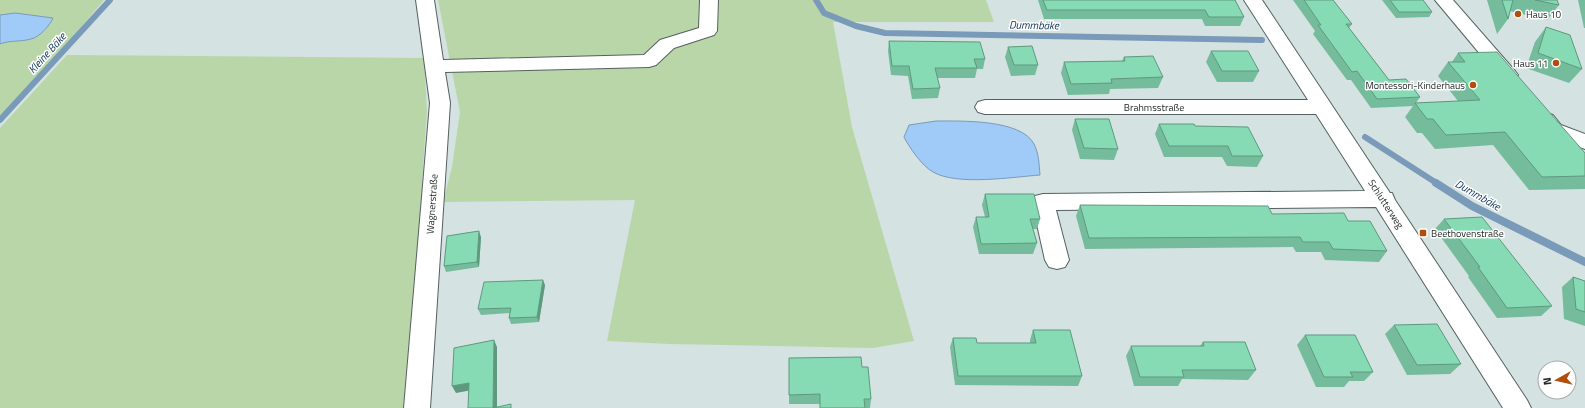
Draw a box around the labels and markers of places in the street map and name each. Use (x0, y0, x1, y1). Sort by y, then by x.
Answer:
place label: Haus 10 (1526, 7, 1562, 22)
marker: Haus 10 (1513, 9, 1523, 19)
place label: Haus 11 (1513, 56, 1548, 71)
marker: Haus 11 (1551, 58, 1561, 68)
place label: Montessori-Kinderhaus (1365, 78, 1465, 93)
marker: Montessori-Kinderhaus (1468, 80, 1478, 90)
place label: Beethovenstraße (1431, 226, 1504, 241)
marker: Beethovenstraße (1418, 228, 1428, 238)

